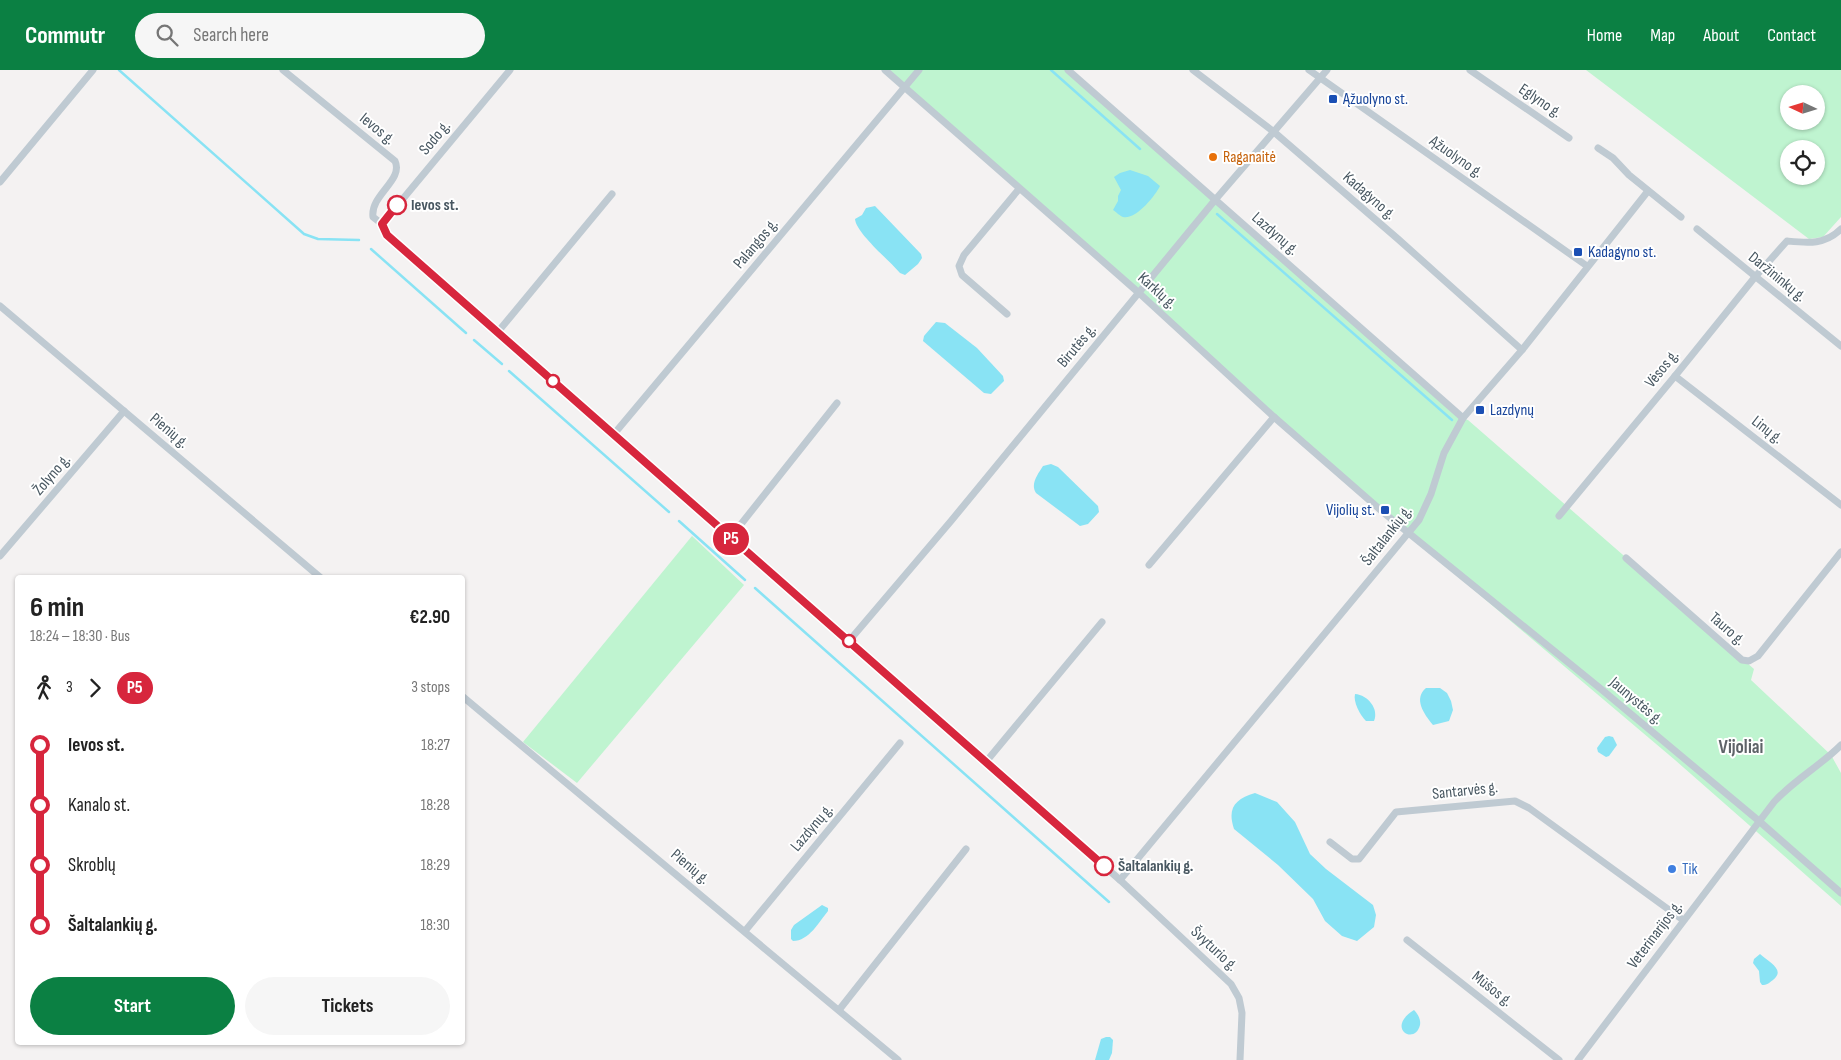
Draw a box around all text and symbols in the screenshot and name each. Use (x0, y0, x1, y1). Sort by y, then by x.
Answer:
search box (135, 13, 485, 58)
text: Commutr (25, 21, 105, 50)
icon: search (153, 21, 181, 49)
text: Search here (193, 24, 269, 47)
text: Home (1587, 25, 1622, 46)
text: Map (1650, 25, 1675, 46)
text: About (1703, 25, 1739, 46)
text: Contact (1767, 25, 1816, 46)
street label: Eglyno g. (1515, 80, 1565, 122)
north arrow (1780, 85, 1825, 130)
map controls (1780, 85, 1825, 185)
place label: Ąžuolyno st. (1342, 90, 1408, 109)
marker: Ąžuolyno st. (1327, 93, 1339, 105)
street label: Ievos g. (356, 109, 398, 149)
street label: Sodo g. (415, 117, 455, 159)
street label: Ąžuolyno g. (1425, 131, 1486, 182)
button: locate (1780, 140, 1825, 185)
place label: Raganaitė (1223, 148, 1276, 167)
marker: Raganaitė (1207, 151, 1219, 163)
street label: Kadagyno g. (1339, 168, 1399, 224)
marker: Ievos st. (387, 195, 407, 215)
place label: Ievos st. (411, 196, 459, 215)
street label: Lazdynų g. (1248, 208, 1302, 260)
street label: Palangos g. (730, 215, 782, 273)
place label: Kadagyno st. (1588, 243, 1656, 262)
marker: Kadagyno st. (1572, 246, 1584, 258)
street label: Daržininkų g. (1744, 248, 1810, 306)
street label: Karklų g. (1134, 269, 1180, 313)
street label: Birutės g. (1054, 321, 1100, 371)
street label: Vėsos g. (1641, 346, 1683, 392)
unlabelled marker (546, 374, 560, 388)
place label: Lazdynų (1490, 401, 1534, 420)
marker: Lazdynų (1474, 404, 1486, 416)
street label: Pienių g. (146, 409, 192, 453)
street label: Linų g. (1748, 412, 1786, 448)
street label: Žolyno g. (29, 451, 75, 499)
place label: Vijolių st. (1326, 501, 1375, 520)
street label: Šaltalankių g. (1358, 502, 1416, 570)
marker: Vijolių st. (1379, 504, 1391, 516)
line badge: P5 (708, 523, 754, 555)
text: P5 (723, 528, 739, 549)
text: 6 min (30, 591, 84, 624)
text: €2.90 (410, 606, 450, 629)
street label: Tauro g. (1705, 608, 1749, 650)
text: 18:24 – 18:30 · Bus (30, 627, 130, 646)
unlabelled marker (842, 634, 856, 648)
street label: Jaunystės g. (1605, 673, 1667, 729)
icon: walk (30, 674, 58, 702)
icon: forward (81, 674, 109, 702)
text: P5 (127, 677, 143, 698)
text: 3 (66, 678, 73, 697)
text: 3 stops (411, 678, 450, 697)
text: Ievos st. (68, 734, 125, 757)
text: 18:27 (421, 736, 450, 755)
district label: Vijoliai (1719, 736, 1764, 759)
street label: Santarvės g. (1431, 778, 1499, 804)
text: Kanalo st. (68, 794, 130, 817)
text: 18:28 (421, 796, 450, 815)
street label: Lazdynų g. (787, 800, 837, 856)
street label: Pienių g. (667, 845, 713, 889)
text: Skroblų (68, 854, 116, 877)
text: 18:29 (421, 856, 450, 875)
marker: Šaltalankių g. (1094, 856, 1114, 876)
place label: Šaltalankių g. (1118, 857, 1194, 876)
place label: Tik (1682, 860, 1698, 879)
marker: Tik (1666, 863, 1678, 875)
street label: Veterinarijos g. (1623, 897, 1687, 973)
text: Šaltalankių g. (68, 914, 158, 937)
text: 18:30 (421, 916, 450, 935)
street label: Švyturio g. (1187, 923, 1241, 975)
street label: Mūšos g. (1468, 967, 1516, 1011)
button: Start (30, 977, 235, 1035)
button: Tickets (245, 977, 450, 1035)

